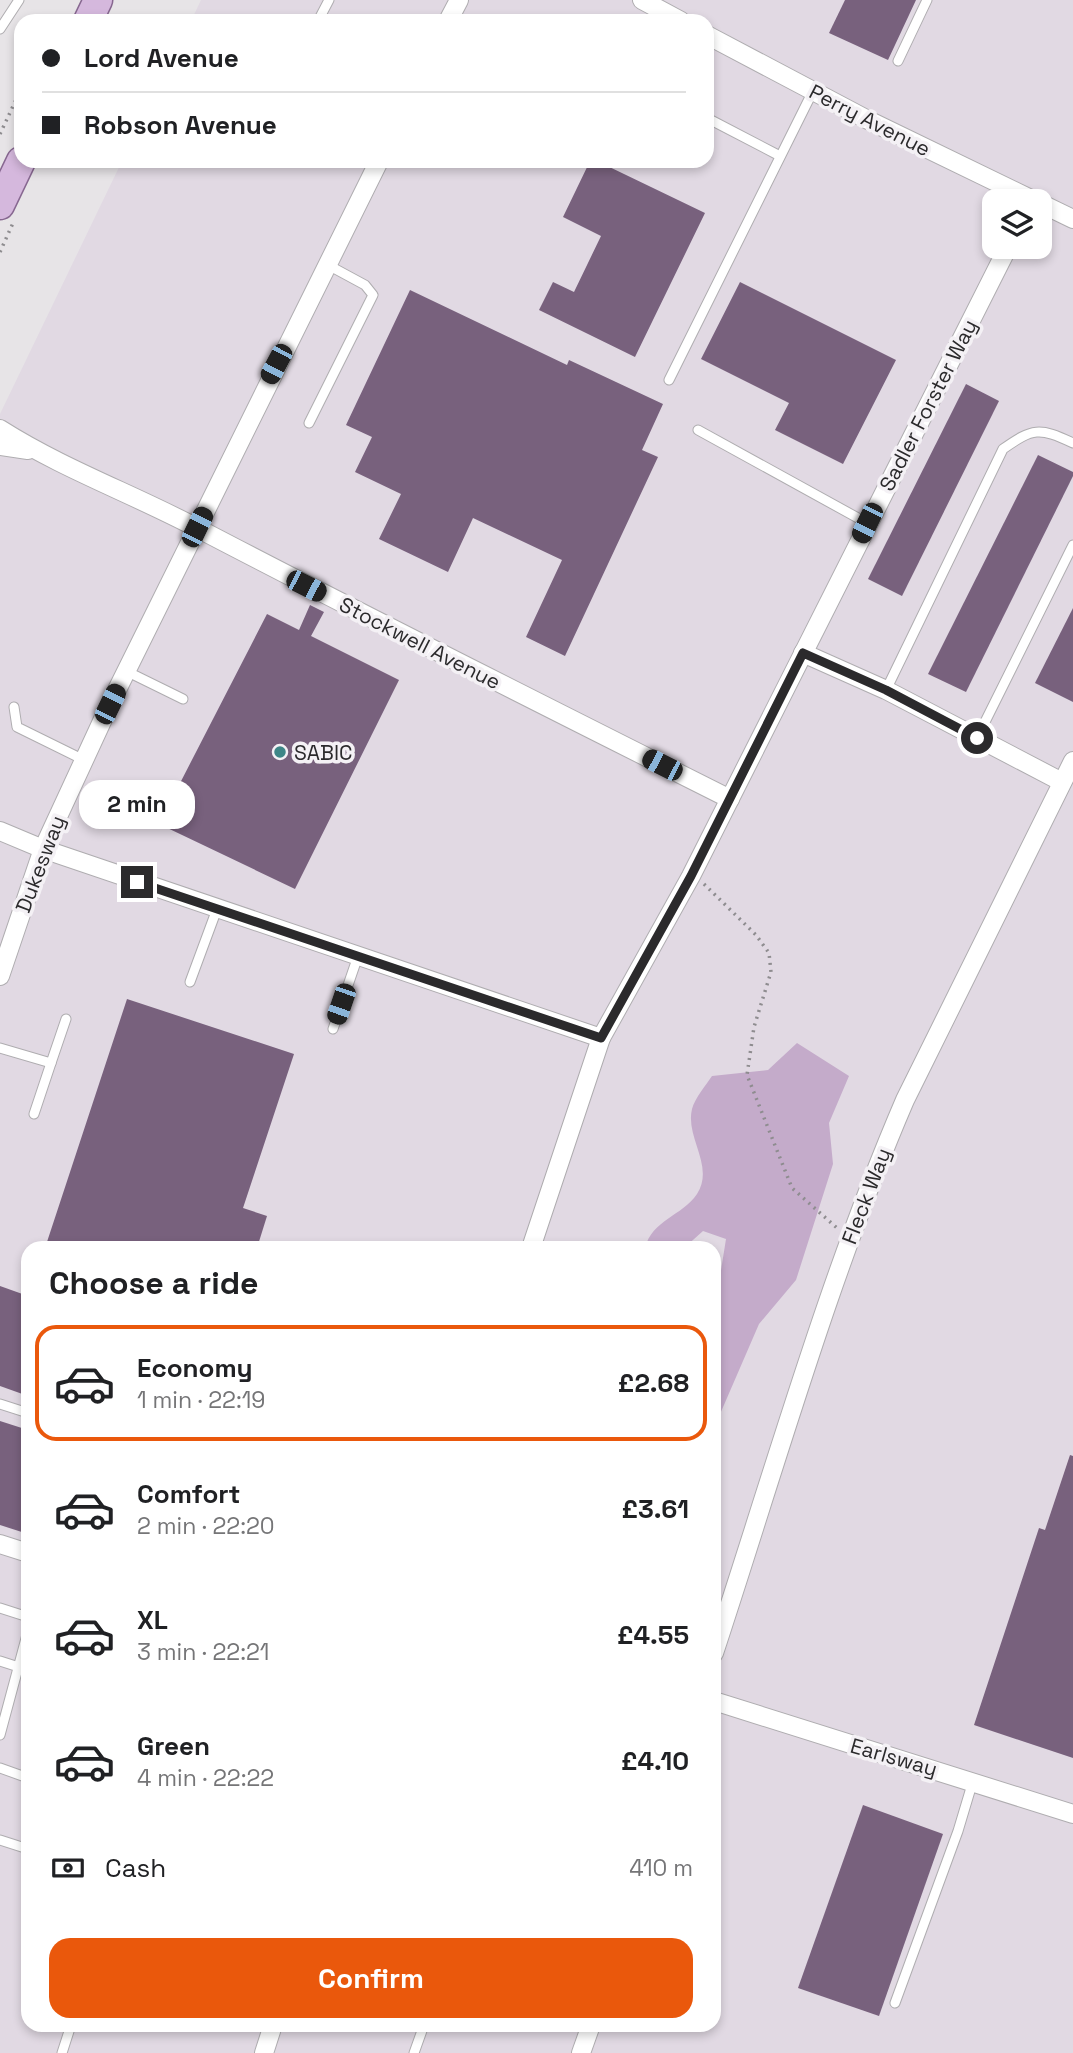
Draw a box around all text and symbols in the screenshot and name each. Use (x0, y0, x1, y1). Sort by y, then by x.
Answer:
text: Lord Avenue (84, 41, 239, 75)
street label: Perry Avenue (805, 78, 935, 162)
text: Robson Avenue (84, 108, 277, 142)
map controls (982, 189, 1052, 259)
button: layers (982, 189, 1052, 259)
street label: Sadler Forster Way (873, 314, 983, 496)
car (257, 341, 296, 387)
car (849, 500, 886, 546)
car (179, 504, 216, 550)
car (283, 567, 330, 605)
street label: Stockwell Avenue (335, 591, 505, 695)
car (92, 681, 129, 727)
route start (961, 722, 993, 754)
place label: SABIC (294, 739, 353, 766)
marker: SABIC (272, 744, 288, 760)
car (639, 746, 686, 784)
callout: 2 min (79, 780, 195, 830)
text: 2 min (107, 789, 167, 819)
street label: Dukesway (9, 811, 71, 917)
route end (121, 866, 153, 898)
car (325, 981, 358, 1027)
street label: Fleck Way (835, 1144, 897, 1248)
text: Choose a ride (49, 1263, 259, 1303)
text: Economy (137, 1351, 253, 1385)
icon: car (53, 1352, 116, 1415)
text: £2.68 (618, 1366, 689, 1400)
text: 1 min · 22:19 (137, 1385, 265, 1415)
text: Comfort (137, 1477, 240, 1511)
icon: car (53, 1478, 116, 1541)
text: £3.61 (621, 1492, 689, 1526)
text: 2 min · 22:20 (137, 1511, 275, 1541)
text: XL (137, 1603, 168, 1637)
icon: car (53, 1604, 116, 1667)
text: £4.55 (617, 1618, 689, 1652)
text: 3 min · 22:21 (137, 1637, 269, 1667)
text: Green (137, 1729, 210, 1763)
icon: car (53, 1730, 116, 1793)
street label: Earlsway (847, 1732, 941, 1782)
text: £4.10 (621, 1744, 689, 1778)
text: 4 min · 22:22 (137, 1763, 274, 1793)
icon: cash (49, 1849, 87, 1887)
text: Cash (105, 1851, 166, 1885)
text: 410 m (629, 1853, 693, 1883)
button: Confirm (49, 1938, 693, 2018)

